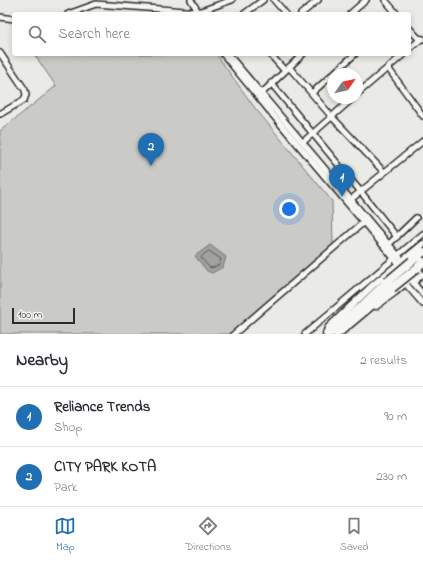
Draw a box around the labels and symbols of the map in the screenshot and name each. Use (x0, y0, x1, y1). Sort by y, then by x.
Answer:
north arrow (327, 68, 363, 104)
pin: 2 (138, 133, 164, 166)
pin: 1 (329, 164, 355, 197)
your location (279, 199, 299, 219)
scale bar (12, 306, 75, 325)

